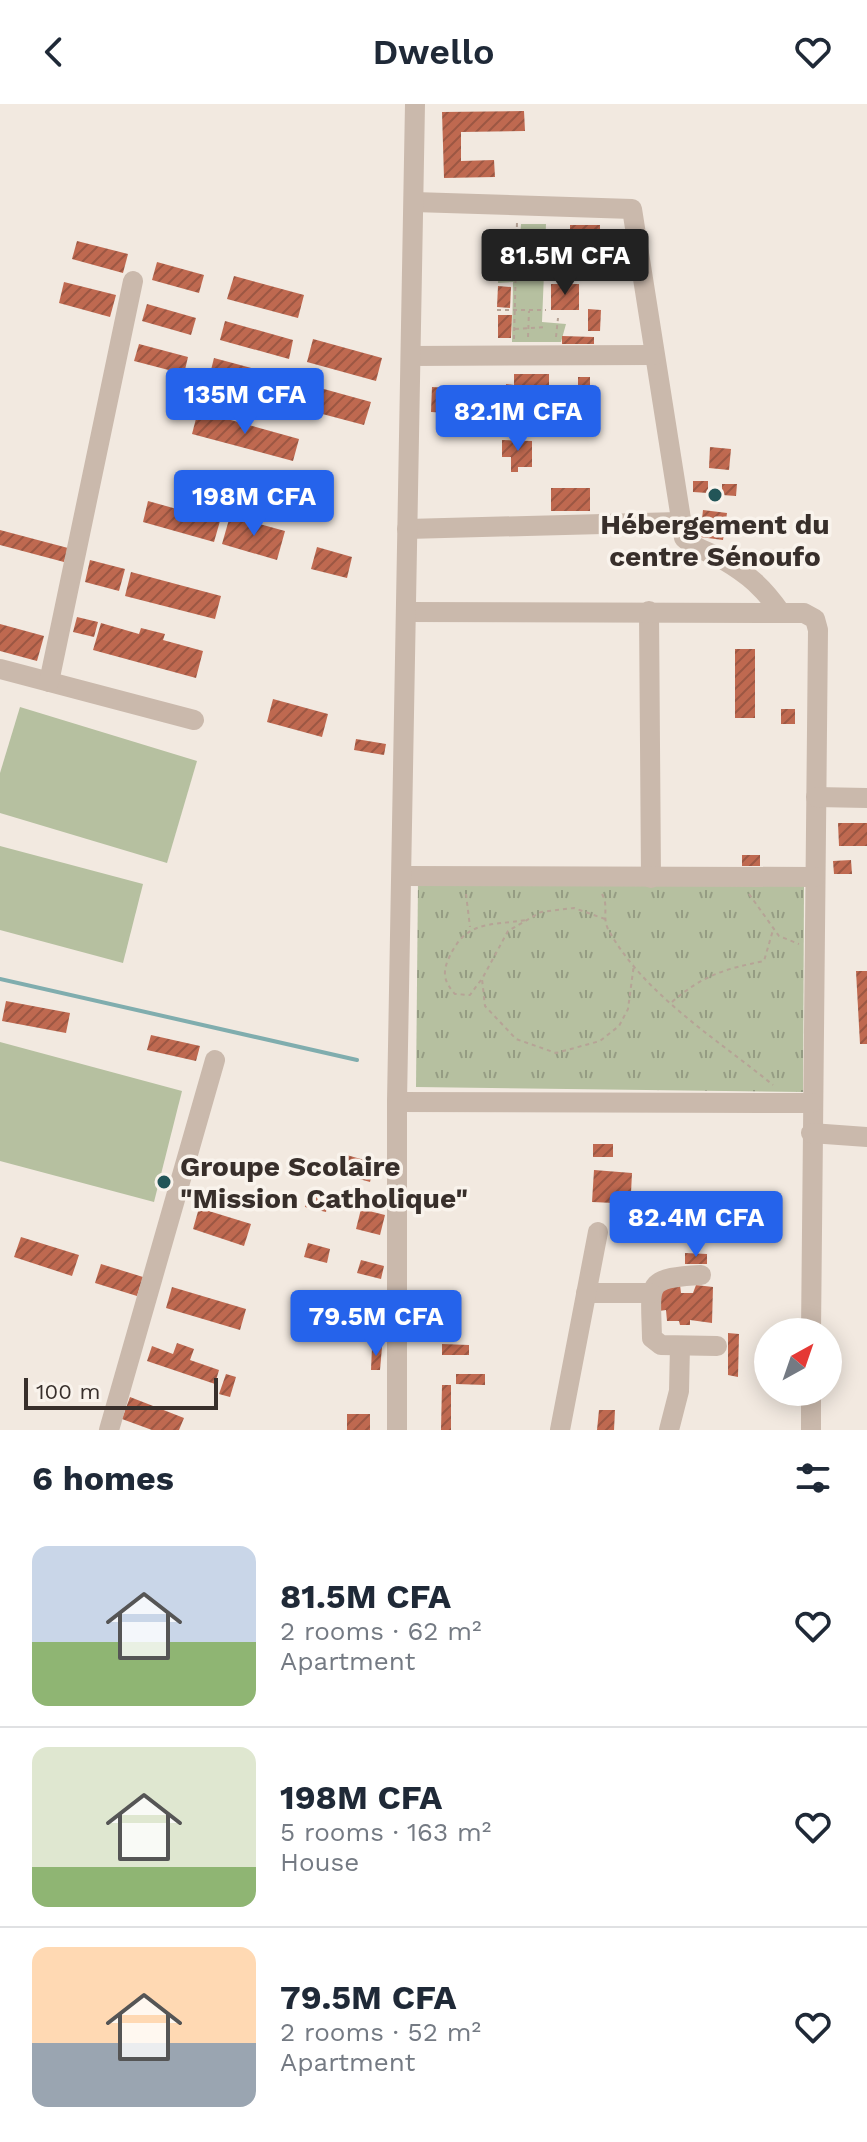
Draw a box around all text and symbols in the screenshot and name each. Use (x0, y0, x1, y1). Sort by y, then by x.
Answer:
icon: back (32, 30, 76, 74)
icon: heart (791, 30, 835, 74)
text: Dwello (372, 31, 495, 73)
pin: 81.5M CFA (473, 229, 657, 297)
text: 81.5M CFA (500, 240, 630, 270)
pin: 135M CFA (162, 368, 328, 436)
text: 135M CFA (184, 379, 306, 409)
pin: 82.1M CFA (426, 385, 610, 453)
text: 82.1M CFA (454, 396, 582, 426)
pin: 198M CFA (171, 470, 337, 538)
text: 198M CFA (192, 481, 316, 511)
marker: Hébergement du centre Sénoufo (706, 486, 724, 504)
place label: Hébergement du centre Sénoufo (600, 508, 830, 573)
place label: Groupe Scolaire "Mission Catholique" (180, 1150, 468, 1215)
marker: Groupe Scolaire "Mission Catholique" (155, 1173, 173, 1191)
pin: 82.4M CFA (604, 1191, 788, 1259)
text: 82.4M CFA (628, 1202, 764, 1232)
pin: 79.5M CFA (284, 1290, 468, 1358)
text: 79.5M CFA (308, 1301, 444, 1331)
north arrow (754, 1318, 842, 1406)
map controls (754, 1318, 842, 1406)
scale bar (24, 1374, 218, 1410)
text: 100 m (36, 1379, 100, 1404)
icon: filters (791, 1456, 835, 1500)
text: 6 homes (32, 1458, 174, 1498)
text: 81.5M CFA (280, 1576, 451, 1616)
icon: home (96, 1578, 192, 1674)
icon: heart (791, 1604, 835, 1648)
text: 2 rooms · 62 m² (280, 1616, 482, 1646)
text: Apartment (280, 1646, 416, 1676)
text: 198M CFA (280, 1777, 442, 1817)
icon: home (96, 1779, 192, 1875)
icon: heart (791, 1805, 835, 1849)
text: 5 rooms · 163 m² (280, 1817, 491, 1847)
text: House (280, 1847, 359, 1877)
text: 79.5M CFA (280, 1977, 457, 2017)
icon: home (96, 1979, 192, 2075)
icon: heart (791, 2005, 835, 2049)
text: 2 rooms · 52 m² (280, 2017, 481, 2047)
text: Apartment (280, 2047, 416, 2077)

